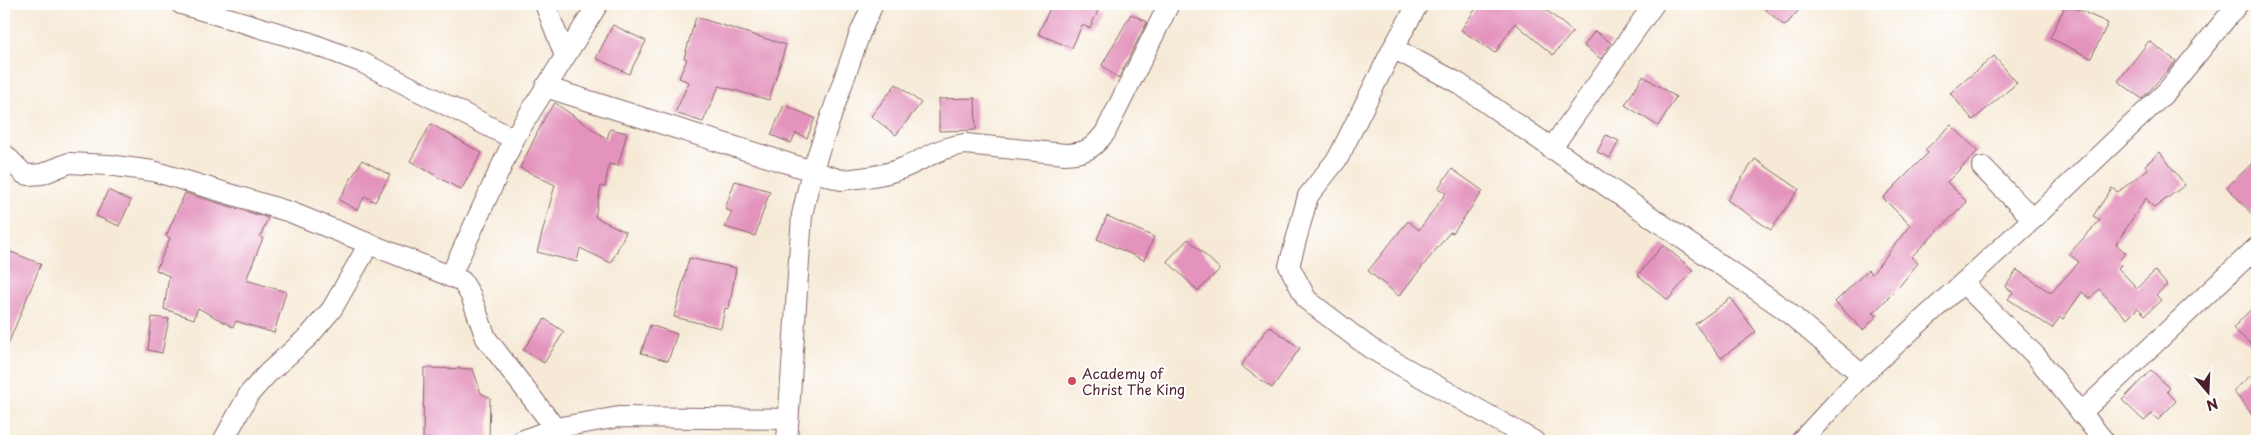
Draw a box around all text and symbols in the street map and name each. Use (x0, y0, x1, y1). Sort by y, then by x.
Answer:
place label: Academy of Christ The King (1082, 363, 1185, 400)
north arrow (2184, 368, 2234, 418)
marker: Academy of Christ The King (1066, 375, 1078, 387)
text: N (2204, 393, 2221, 416)

